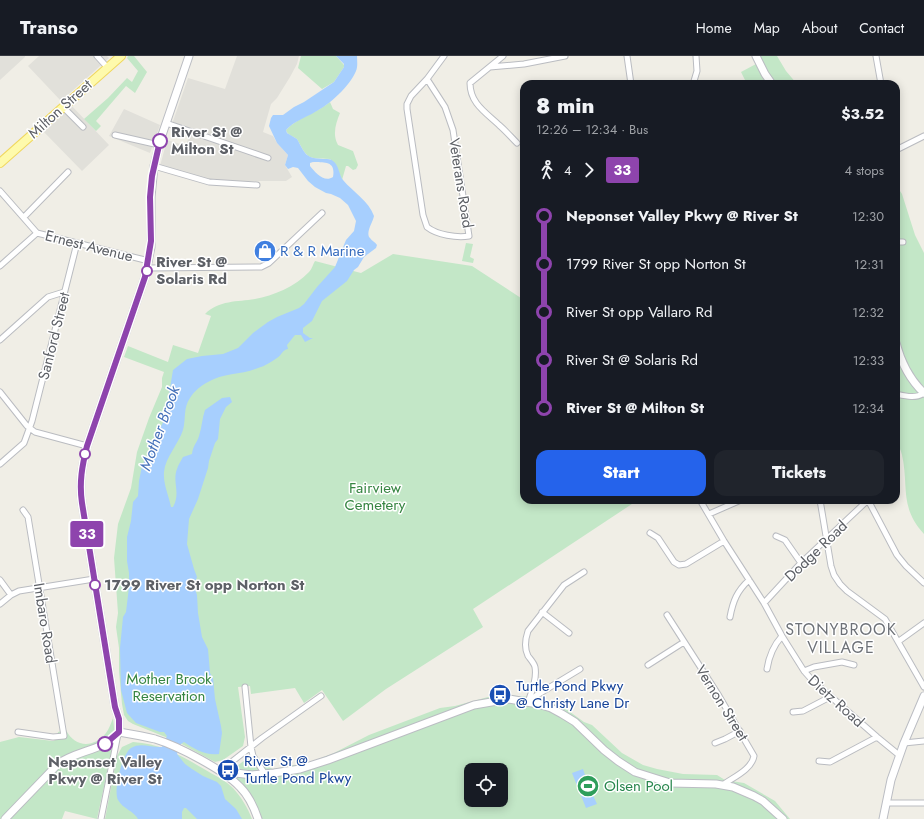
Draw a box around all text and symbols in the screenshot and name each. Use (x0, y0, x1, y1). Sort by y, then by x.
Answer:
text: Transo (20, 14, 78, 41)
text: Home (696, 18, 732, 38)
text: Map (754, 18, 780, 38)
text: About (802, 18, 837, 38)
text: Contact (859, 18, 904, 38)
street label: Milton Street (23, 74, 97, 144)
text: 8 min (536, 89, 594, 121)
text: $3.52 (841, 103, 884, 125)
text: 12:26 – 12:34 · Bus (536, 120, 648, 139)
place label: River St @ Milton St (171, 121, 242, 160)
marker: River St @ Milton St (152, 133, 168, 149)
street label: Veterans Road (443, 136, 479, 230)
icon: walk (536, 159, 558, 181)
icon: forward (578, 159, 600, 181)
text: 33 (614, 160, 631, 180)
text: 4 (564, 161, 572, 180)
text: 4 stops (844, 161, 884, 180)
text: Neponset Valley Pkwy @ River St (566, 205, 798, 227)
text: 12:30 (852, 207, 884, 226)
street label: Ernest Avenue (43, 224, 136, 268)
shop icon: R & R Marine (252, 238, 278, 264)
place label: R & R Marine (280, 240, 365, 262)
place label: River St @ Solaris Rd (156, 251, 227, 290)
text: 1799 River St opp Norton St (566, 253, 746, 275)
text: 12:31 (854, 255, 884, 274)
marker: River St @ Solaris Rd (141, 265, 153, 277)
street label: Sanford Street (32, 289, 76, 382)
text: River St opp Vallaro Rd (566, 301, 712, 323)
text: 12:32 (852, 303, 884, 322)
text: River St @ Solaris Rd (566, 349, 698, 371)
text: 12:33 (853, 351, 884, 370)
water label: Mother Brook (134, 382, 186, 474)
text: River St @ Milton St (566, 397, 704, 419)
text: 12:34 (852, 399, 884, 418)
unlabelled marker (79, 448, 91, 460)
button: Start (536, 450, 706, 496)
button: Tickets (714, 450, 884, 496)
park label: Fairview Cemetery (345, 477, 406, 516)
street label: Dodge Road (780, 515, 852, 587)
line badge: 33 (69, 521, 105, 547)
text: 33 (78, 524, 96, 544)
place label: 1799 River St opp Norton St (104, 574, 305, 596)
marker: 1799 River St opp Norton St (89, 579, 101, 591)
street label: Imbaro Road (28, 581, 62, 665)
district label: STONYBROOK VILLAGE (785, 618, 897, 659)
street label: Vernon Street (690, 661, 754, 746)
park label: Mother Brook Reservation (126, 668, 212, 707)
street label: Dietz Road (803, 670, 869, 732)
place label: Turtle Pond Pkwy @ Christy Lane Dr (516, 675, 630, 714)
bus stop icon: Turtle Pond Pkwy @ Christy Lane Dr (487, 682, 513, 708)
marker: Neponset Valley Pkwy @ River St (97, 736, 113, 752)
place label: River St @ Turtle Pond Pkwy (244, 750, 352, 789)
place label: Neponset Valley Pkwy @ River St (48, 751, 162, 790)
bus stop icon: River St @ Turtle Pond Pkwy (215, 757, 241, 783)
map controls (464, 763, 508, 807)
button: locate (464, 763, 508, 807)
sports icon: Olsen Pool (575, 773, 601, 799)
place label: Olsen Pool (604, 775, 673, 797)

